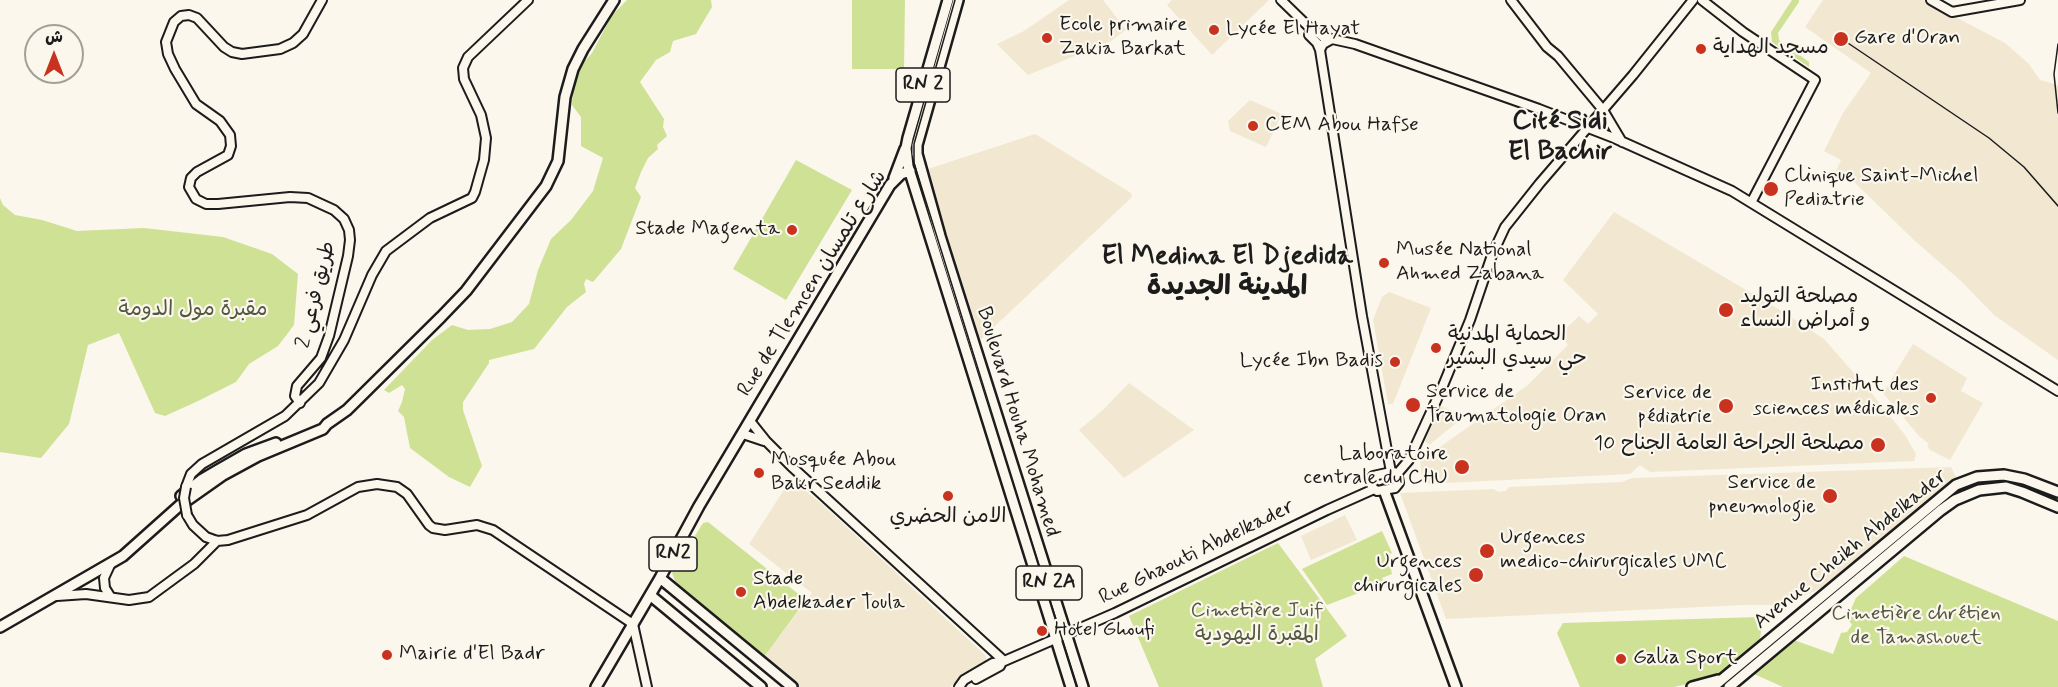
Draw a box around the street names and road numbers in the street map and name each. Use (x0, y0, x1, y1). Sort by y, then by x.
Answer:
road number: RN 2 (896, 68, 950, 102)
street label: Rue de Tlemcen شارع تلمسان (733, 166, 893, 402)
street label: طريق فرعي 2 (292, 239, 342, 351)
street label: Boulevard Houha Mohamed (970, 304, 1064, 540)
street label: Avenue Cheikh Abdelkader (1749, 464, 1953, 636)
street label: Rue Ghaouti Abdelkader (1095, 495, 1299, 611)
road number: RN2 (649, 537, 697, 571)
road number: RN 2A (1016, 566, 1082, 600)

